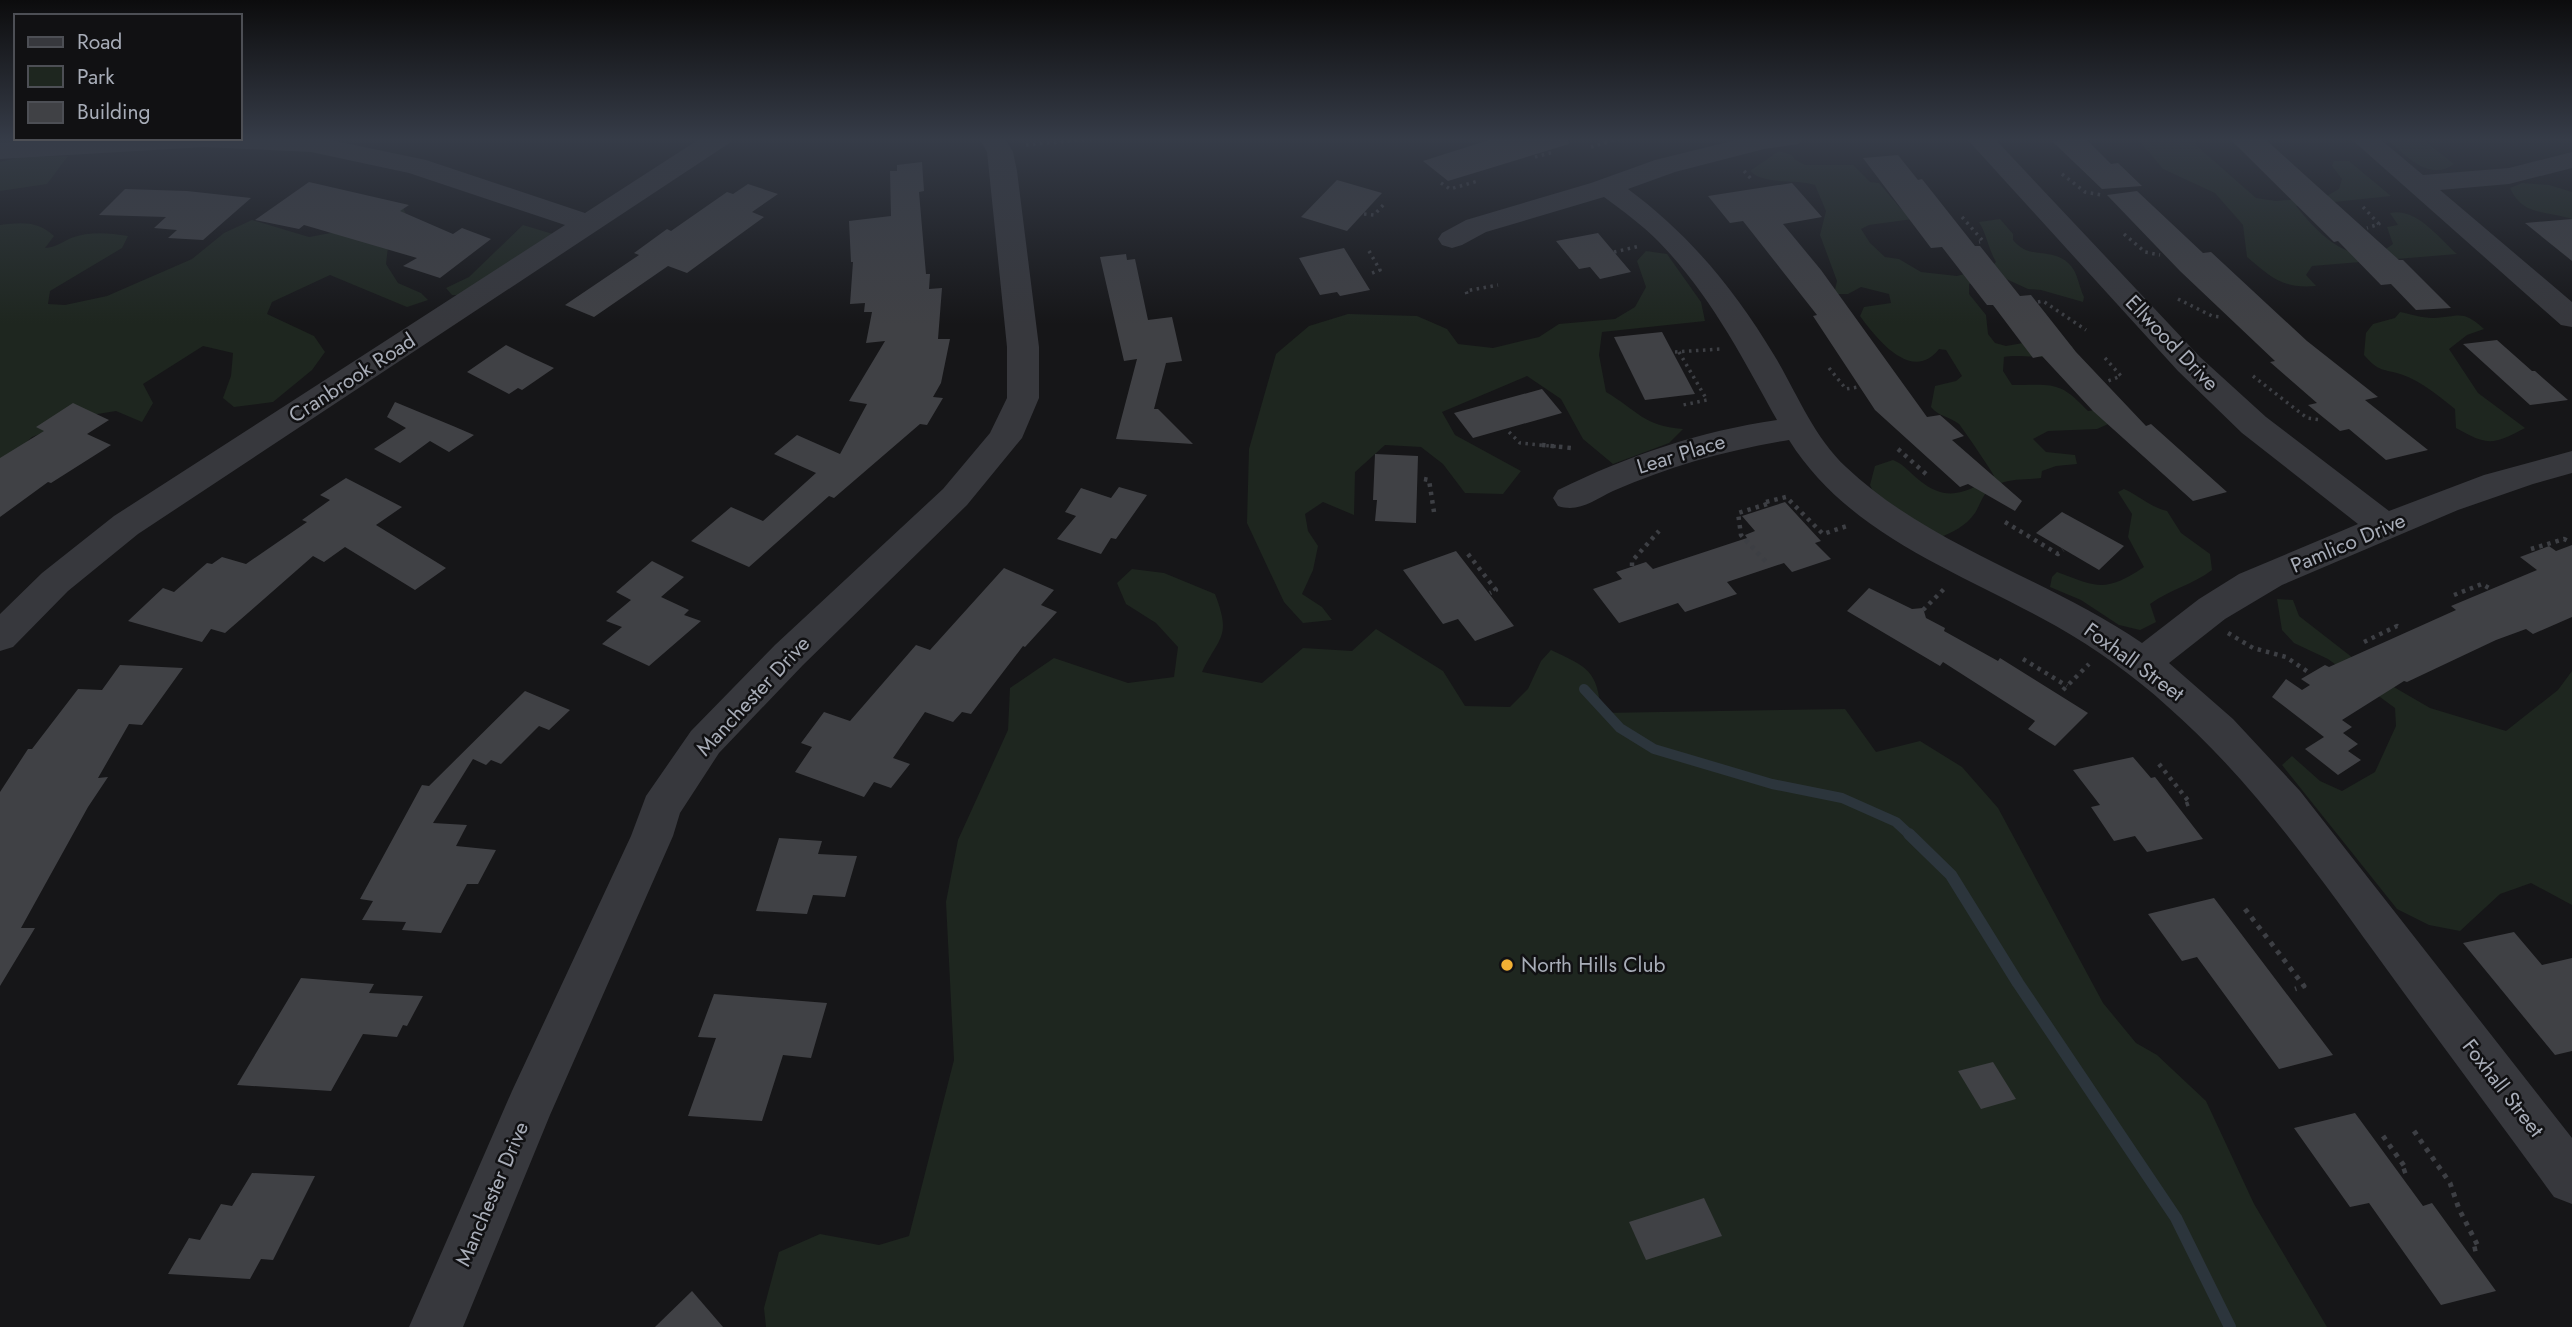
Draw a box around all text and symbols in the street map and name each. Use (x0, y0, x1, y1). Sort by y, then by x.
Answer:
legend (14, 14, 242, 140)
text: Road (77, 27, 122, 57)
text: Park (77, 62, 115, 92)
text: Building (77, 97, 150, 127)
street label: Ellwood Drive (2118, 288, 2226, 398)
street label: Cranbrook Road (283, 326, 421, 430)
street label: Lear Place (1633, 426, 1729, 482)
street label: Pamlico Drive (2286, 505, 2410, 581)
street label: Foxhall Street (2078, 615, 2190, 709)
street label: Manchester Drive (689, 629, 817, 763)
place label: North Hills Club (1521, 950, 1665, 980)
marker: North Hills Club (1499, 957, 1515, 973)
street label: Foxhall Street (2455, 1033, 2551, 1143)
street label: Manchester Drive (448, 1117, 536, 1271)

